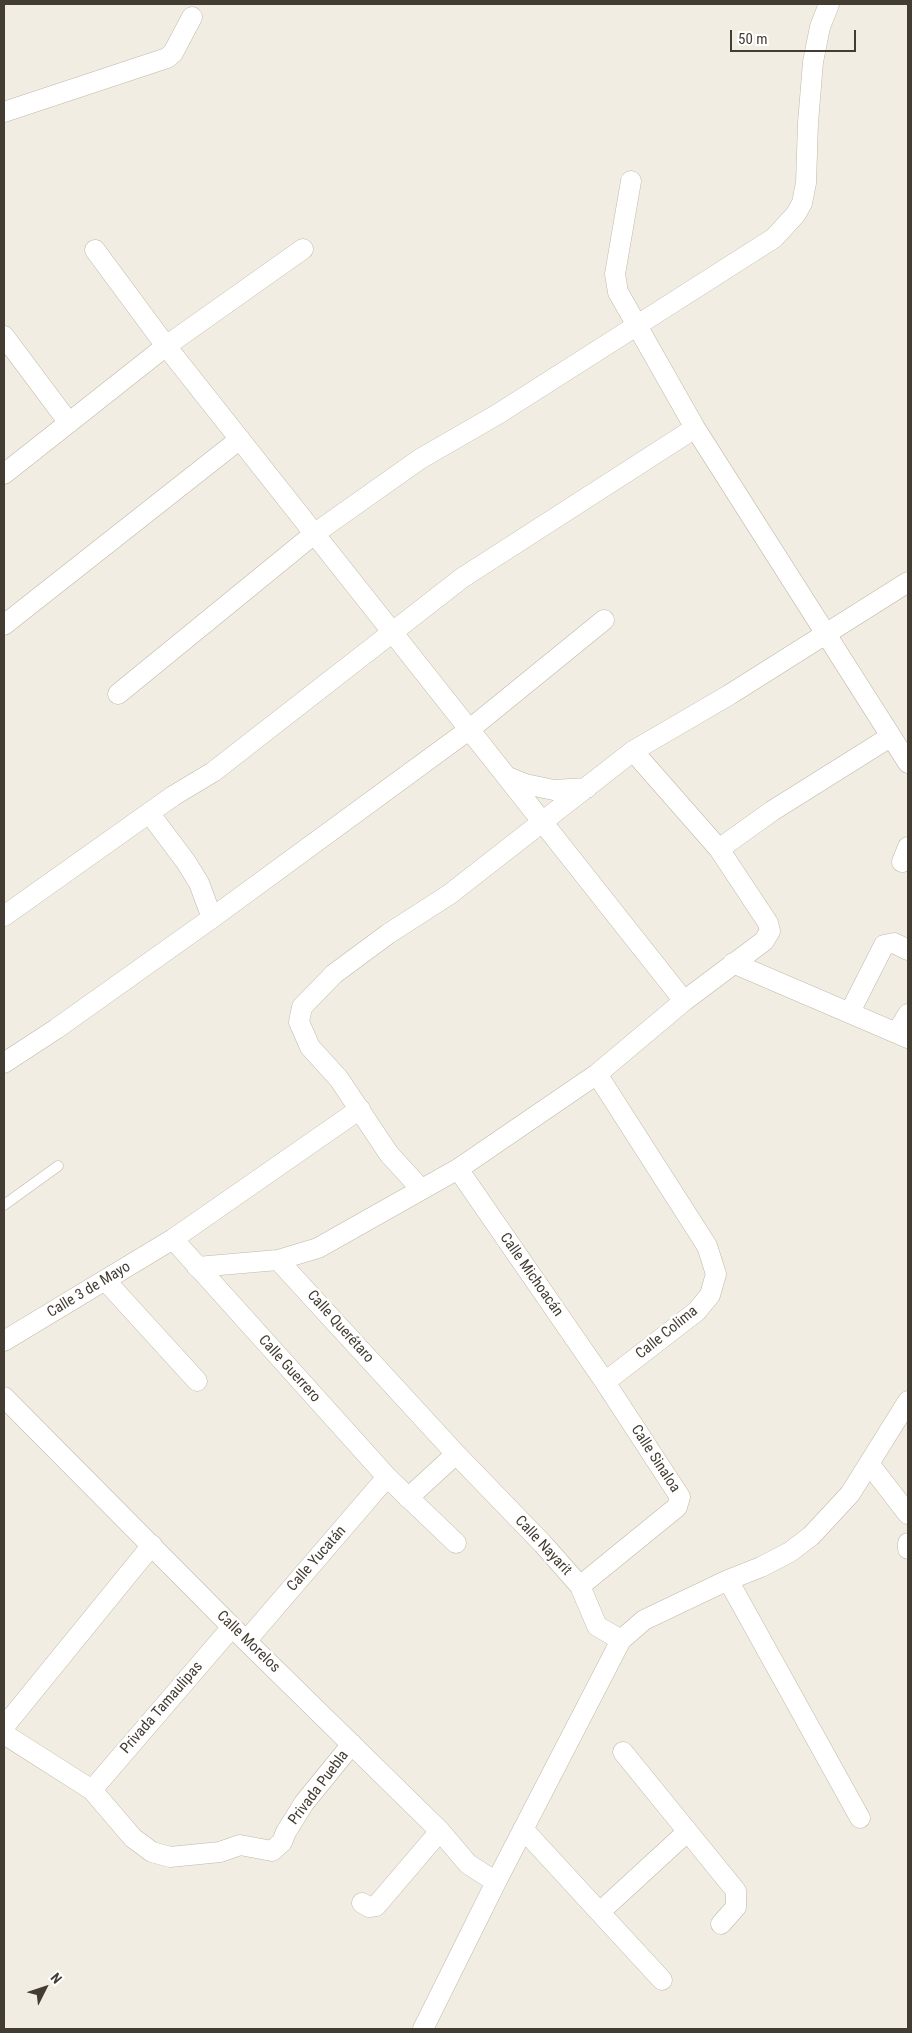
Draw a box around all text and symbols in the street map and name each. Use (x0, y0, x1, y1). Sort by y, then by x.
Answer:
scale bar (732, 20, 858, 52)
text: 50 m (738, 30, 768, 48)
street label: Calle Michoacán (495, 1230, 567, 1320)
street label: Calle 3 de Mayo (44, 1258, 134, 1322)
street label: Calle Querétaro (303, 1287, 377, 1367)
street label: Calle Colima (632, 1303, 702, 1363)
street label: Calle Guerrero (254, 1332, 324, 1406)
street label: Calle Sinaloa (627, 1422, 683, 1496)
street label: Calle Nayarit (511, 1512, 575, 1580)
street label: Calle Yucatán (284, 1523, 350, 1595)
street label: Calle Morelos (213, 1607, 283, 1677)
street label: Privada Tamaulipas (117, 1658, 207, 1758)
street label: Privada Puebla (285, 1747, 353, 1829)
north arrow (20, 1963, 70, 2013)
text: N (47, 1970, 65, 1987)

